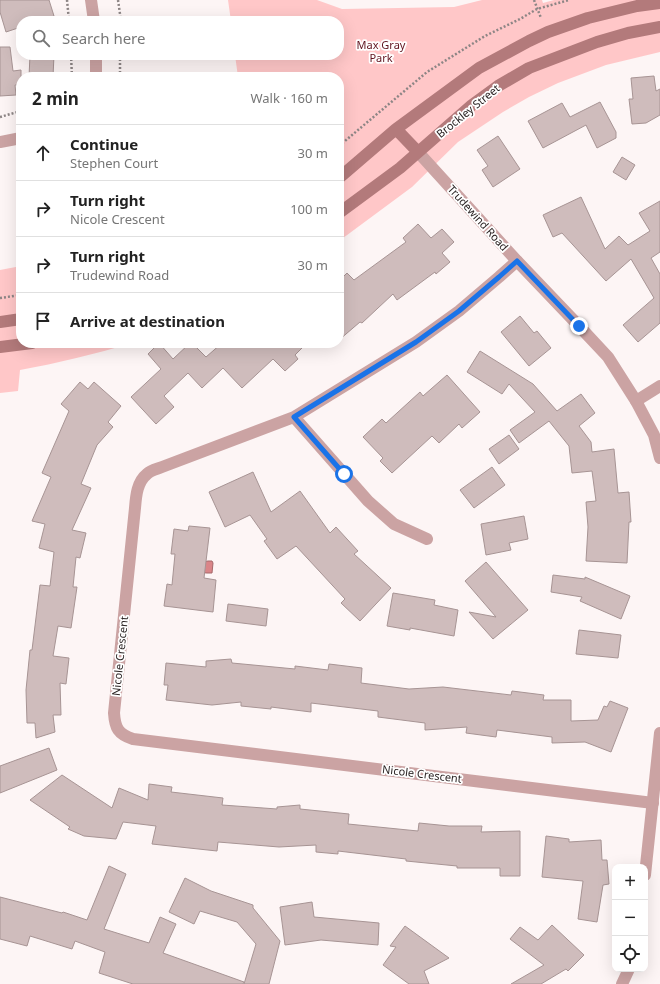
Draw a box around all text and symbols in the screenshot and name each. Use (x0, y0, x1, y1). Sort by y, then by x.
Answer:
search box (16, 16, 344, 60)
icon: search (30, 27, 52, 49)
text: Search here (62, 28, 145, 48)
park label: Max Gray Park (357, 37, 406, 65)
street label: Brockley Street (433, 80, 502, 141)
text: 2 min (32, 87, 79, 110)
text: Walk · 160 m (250, 89, 328, 107)
text: Continue (70, 134, 138, 154)
icon: ahead (32, 142, 54, 164)
text: 30 m (298, 144, 328, 162)
text: Stephen Court (70, 154, 158, 172)
street label: Trudewind Road (445, 181, 512, 254)
text: Turn right (70, 190, 145, 210)
icon: right (32, 198, 54, 220)
text: 100 m (290, 200, 328, 218)
text: Nicole Crescent (70, 210, 165, 228)
text: Turn right (70, 246, 145, 266)
icon: right (32, 254, 54, 276)
text: 30 m (298, 256, 328, 274)
text: Trudewind Road (70, 266, 169, 284)
icon: arrive (32, 310, 54, 332)
text: Arrive at destination (70, 311, 225, 331)
route end (570, 317, 588, 335)
route start (335, 465, 353, 483)
street label: Nicole Crescent (108, 615, 131, 697)
street label: Nicole Crescent (381, 761, 463, 786)
map controls (612, 864, 648, 972)
button: + (612, 864, 648, 900)
button: − (612, 900, 648, 936)
button: locate (612, 936, 648, 972)

